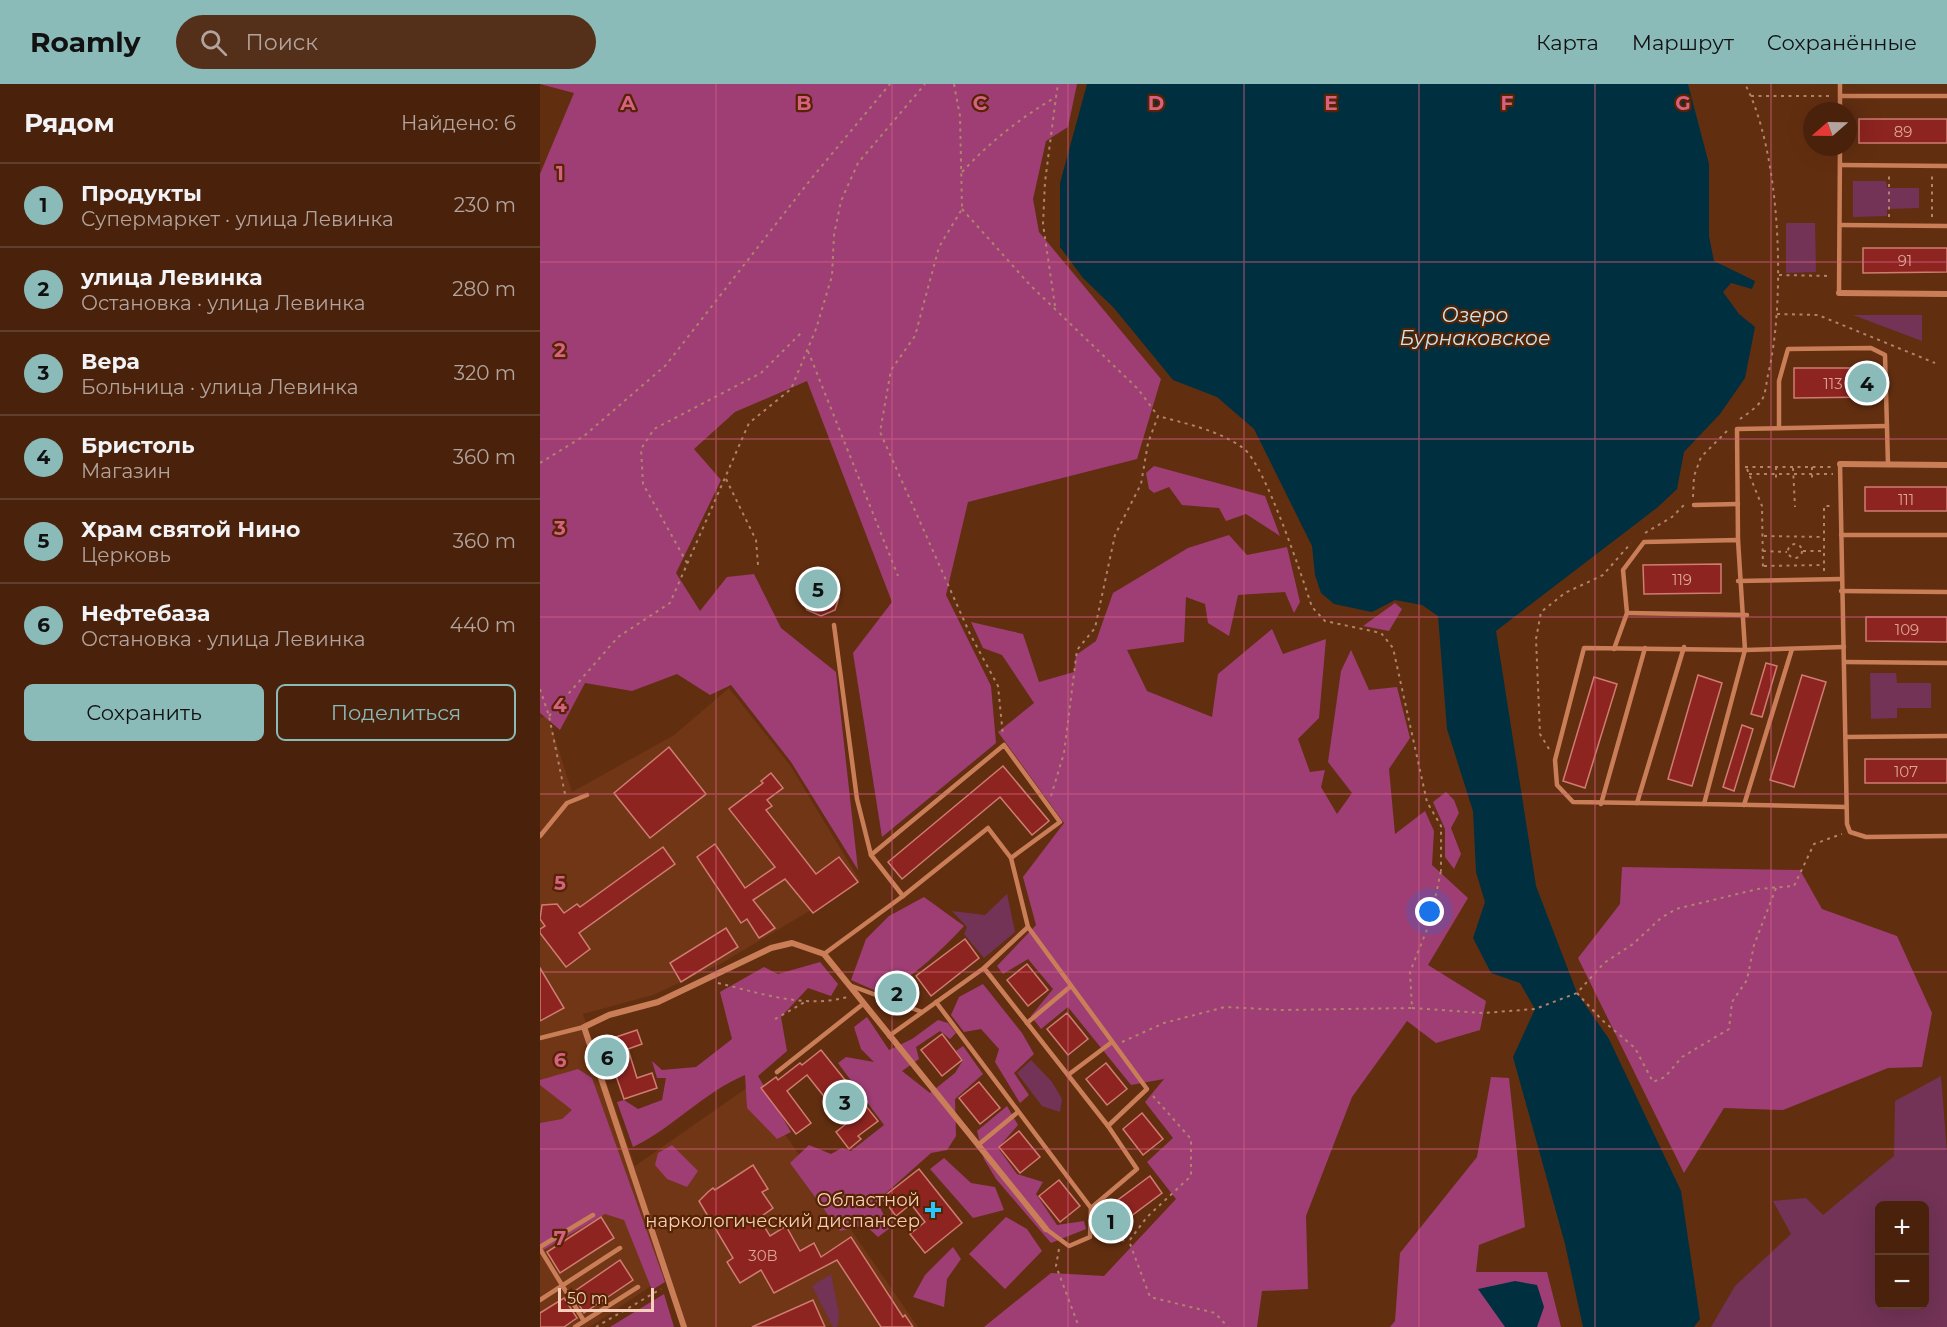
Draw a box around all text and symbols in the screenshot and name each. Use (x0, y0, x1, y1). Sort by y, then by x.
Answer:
search box (176, 15, 596, 69)
text: Roamly (30, 25, 140, 59)
icon: search (197, 26, 230, 59)
text: Поиск (245, 29, 318, 56)
text: Карта (1536, 30, 1599, 55)
text: Маршрут (1632, 30, 1734, 55)
text: Сохранённые (1767, 30, 1917, 55)
text: A (619, 91, 636, 115)
text: B (796, 91, 812, 115)
text: C (973, 91, 988, 115)
text: D (1148, 91, 1164, 115)
text: E (1324, 91, 1338, 115)
text: F (1501, 91, 1514, 115)
text: G (1675, 91, 1691, 115)
north arrow (1803, 102, 1857, 156)
text: Рядом (24, 107, 115, 139)
text: Найдено: 6 (401, 111, 516, 135)
house number: 89 (1894, 122, 1912, 141)
text: 1 (556, 161, 564, 185)
text: Продукты (81, 180, 202, 207)
text: 1 (40, 193, 47, 217)
text: 230 m (454, 193, 516, 217)
text: Супермаркет · улица Левинка (81, 207, 394, 231)
house number: 91 (1898, 251, 1912, 270)
text: улица Левинка (81, 264, 262, 291)
text: 2 (38, 277, 49, 301)
text: 280 m (452, 277, 516, 301)
text: Остановка · улица Левинка (81, 291, 365, 315)
water label: Озеро Бурнаковское (1400, 303, 1550, 350)
text: 2 (554, 338, 566, 362)
text: Вера (81, 348, 140, 375)
pin: 4 (1848, 360, 1886, 406)
text: 3 (38, 361, 49, 385)
text: 320 m (454, 361, 516, 385)
house number: 113 (1823, 374, 1843, 393)
text: Больница · улица Левинка (81, 375, 358, 399)
text: Бристоль (81, 432, 195, 459)
text: 4 (37, 445, 50, 469)
text: 360 m (453, 445, 516, 469)
text: Магазин (81, 459, 171, 483)
house number: 111 (1898, 490, 1914, 509)
text: Храм святой Нино (81, 516, 300, 543)
text: 3 (553, 516, 566, 540)
text: 5 (38, 529, 49, 553)
text: 360 m (453, 529, 516, 553)
text: Церковь (81, 543, 171, 567)
pin: 5 (798, 566, 838, 612)
house number: 119 (1672, 570, 1692, 589)
text: Нефтебаза (81, 600, 210, 627)
text: 6 (37, 613, 50, 637)
text: 440 m (450, 613, 516, 637)
house number: 109 (1895, 620, 1919, 639)
text: Остановка · улица Левинка (81, 627, 365, 651)
button: Сохранить (24, 684, 264, 741)
button: Поделиться (276, 684, 516, 741)
text: 4 (553, 693, 567, 717)
house number: 107 (1894, 762, 1918, 781)
text: 5 (554, 871, 566, 895)
your location (1415, 897, 1444, 926)
pin: 2 (878, 970, 916, 1016)
pin: 6 (588, 1034, 626, 1080)
text: 6 (554, 1048, 567, 1072)
pin: 3 (826, 1080, 864, 1124)
place label: Областной наркологический диспансер (645, 1189, 920, 1232)
pin: 1 (1092, 1198, 1130, 1244)
marker: Областной наркологический диспансер (924, 1201, 942, 1219)
map controls (1875, 1201, 1929, 1309)
button: + (1875, 1201, 1929, 1255)
text: 7 (554, 1226, 566, 1250)
house number: 30В (748, 1246, 778, 1265)
button: − (1875, 1255, 1929, 1309)
scale bar (558, 1285, 654, 1312)
text: 50 m (567, 1289, 608, 1308)

